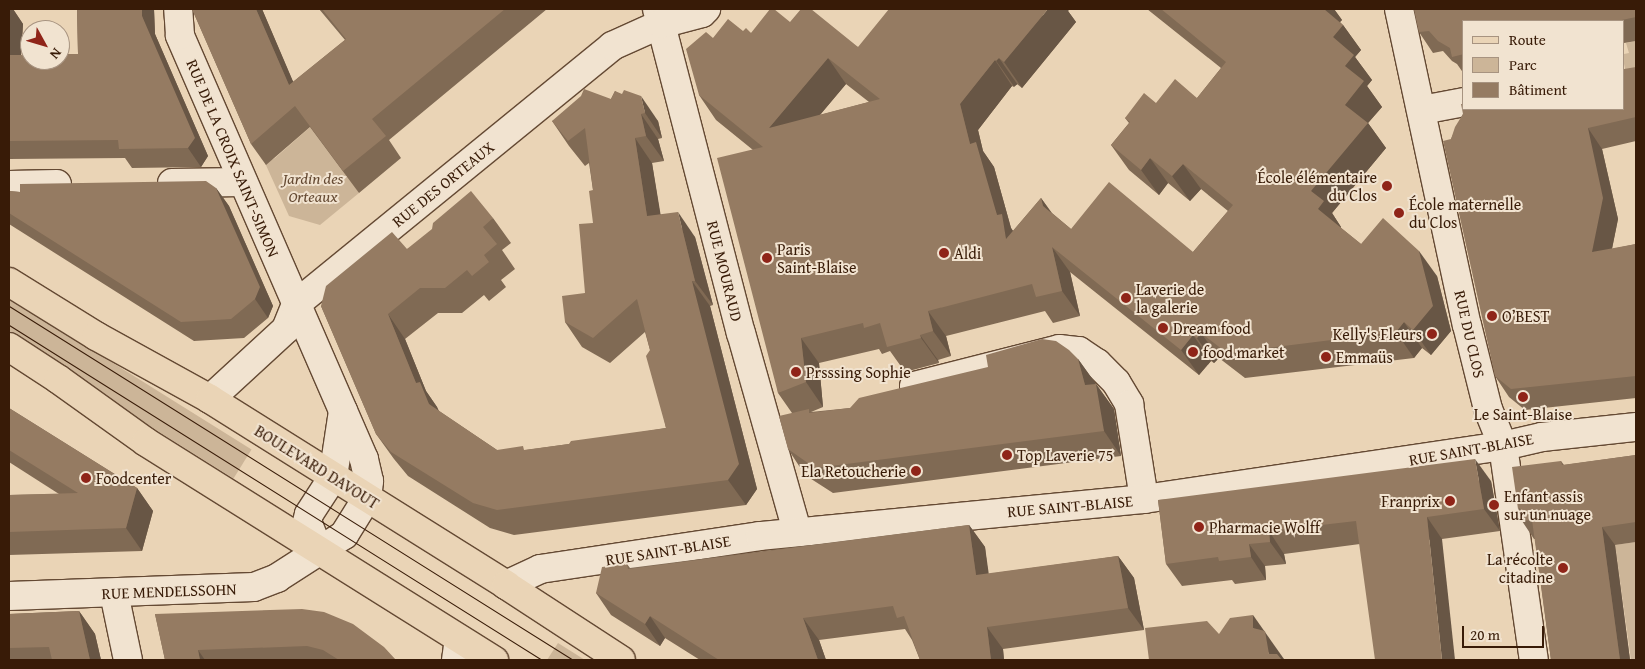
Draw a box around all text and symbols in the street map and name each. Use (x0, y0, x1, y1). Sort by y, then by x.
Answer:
north arrow (20, 20, 70, 70)
legend (1462, 20, 1625, 110)
text: Route (1509, 29, 1546, 50)
text: N (45, 44, 67, 64)
text: Parc (1509, 54, 1537, 75)
street label: RUE DE LA CROIX SAINT-SIMON (183, 56, 283, 260)
text: Bâtiment (1509, 79, 1567, 100)
street label: RUE DES ORTEAUX (388, 137, 498, 231)
place label: École élémentaire du Clos (1257, 167, 1377, 205)
park label: Jardin des Orteaux (283, 168, 343, 206)
marker: École élémentaire du Clos (1381, 180, 1393, 192)
place label: École maternelle du Clos (1409, 194, 1521, 232)
marker: École maternelle du Clos (1393, 207, 1405, 219)
street label: RUE MOURAUD (703, 219, 747, 323)
place label: Paris Saint-Blaise (777, 239, 856, 277)
place label: Aldi (954, 243, 981, 263)
marker: Aldi (938, 247, 950, 259)
marker: Paris Saint-Blaise (761, 252, 773, 264)
place label: Laverie de la galerie (1136, 279, 1204, 317)
street label: RUE DU CLOS (1451, 288, 1489, 380)
marker: Laverie de la galerie (1120, 292, 1132, 304)
place label: O’BEST (1502, 306, 1549, 326)
marker: O’BEST (1486, 310, 1498, 322)
place label: Dream food (1173, 318, 1251, 338)
marker: Dream food (1157, 322, 1169, 334)
place label: Kelly's Fleurs (1333, 324, 1422, 344)
marker: Kelly's Fleurs (1426, 328, 1438, 340)
place label: food market (1203, 342, 1285, 362)
marker: food market (1187, 346, 1199, 358)
place label: Emmaüs (1336, 347, 1393, 367)
marker: Emmaüs (1320, 351, 1332, 363)
place label: Prsssing Sophie (806, 362, 911, 382)
marker: Prsssing Sophie (790, 366, 802, 378)
marker: Le Saint-Blaise (1517, 391, 1529, 403)
place label: Le Saint-Blaise (1474, 404, 1572, 424)
street label: BOULEVARD DAVOUT (251, 421, 383, 513)
street label: RUE SAINT-BLAISE (1407, 429, 1535, 469)
place label: Top Laverie 75 (1017, 445, 1113, 465)
marker: Top Laverie 75 (1001, 449, 1013, 461)
place label: Ela Retoucherie (801, 461, 906, 481)
marker: Ela Retoucherie (910, 465, 922, 477)
place label: Foodcenter (96, 468, 171, 488)
marker: Foodcenter (80, 472, 92, 484)
place label: Enfant assis sur un nuage (1504, 486, 1591, 524)
street label: RUE SAINT-BLAISE (1006, 491, 1134, 521)
place label: Franprix (1381, 491, 1440, 511)
marker: Franprix (1444, 495, 1456, 507)
marker: Enfant assis sur un nuage (1488, 499, 1500, 511)
place label: Pharmacie Wolff (1209, 517, 1320, 537)
marker: Pharmacie Wolff (1193, 521, 1205, 533)
street label: RUE SAINT-BLAISE (604, 531, 732, 569)
place label: La récolte citadine (1487, 549, 1553, 587)
marker: La récolte citadine (1557, 562, 1569, 574)
street label: RUE MENDELSSOHN (101, 579, 237, 603)
scale bar (1465, 616, 1548, 648)
text: 20 m (1470, 624, 1500, 645)

